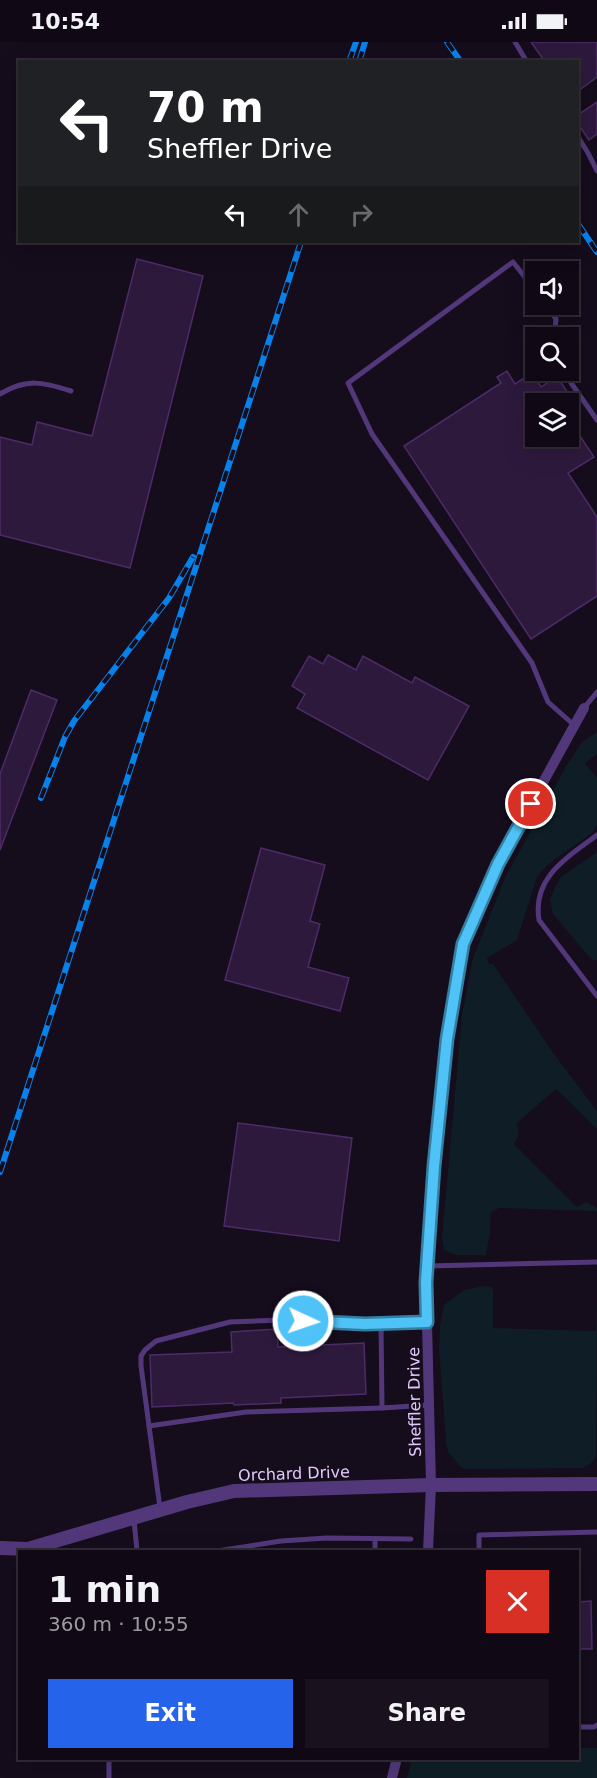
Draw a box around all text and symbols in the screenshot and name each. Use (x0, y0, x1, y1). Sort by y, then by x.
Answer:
text: 10:54 (30, 9, 100, 34)
text: 70 m (147, 83, 264, 132)
icon: left (48, 84, 126, 162)
text: Sheffler Drive (147, 133, 332, 164)
icon: left (219, 198, 252, 231)
icon: ahead (282, 198, 315, 231)
icon: right (345, 198, 378, 231)
map controls (525, 261, 579, 447)
button: sound (525, 261, 579, 315)
button: search (525, 327, 579, 381)
button: layers (525, 393, 579, 447)
pin (505, 778, 556, 829)
icon: arrive (514, 787, 547, 820)
position arrow (271, 1289, 335, 1353)
street label: Sheffler Drive (404, 1347, 425, 1457)
street label: Orchard Drive (238, 1462, 350, 1485)
text: 1 min (48, 1569, 161, 1610)
button: close (486, 1570, 549, 1633)
text: 360 m · 10:55 (48, 1612, 189, 1636)
button: Exit (48, 1679, 293, 1748)
button: Share (305, 1679, 549, 1748)

